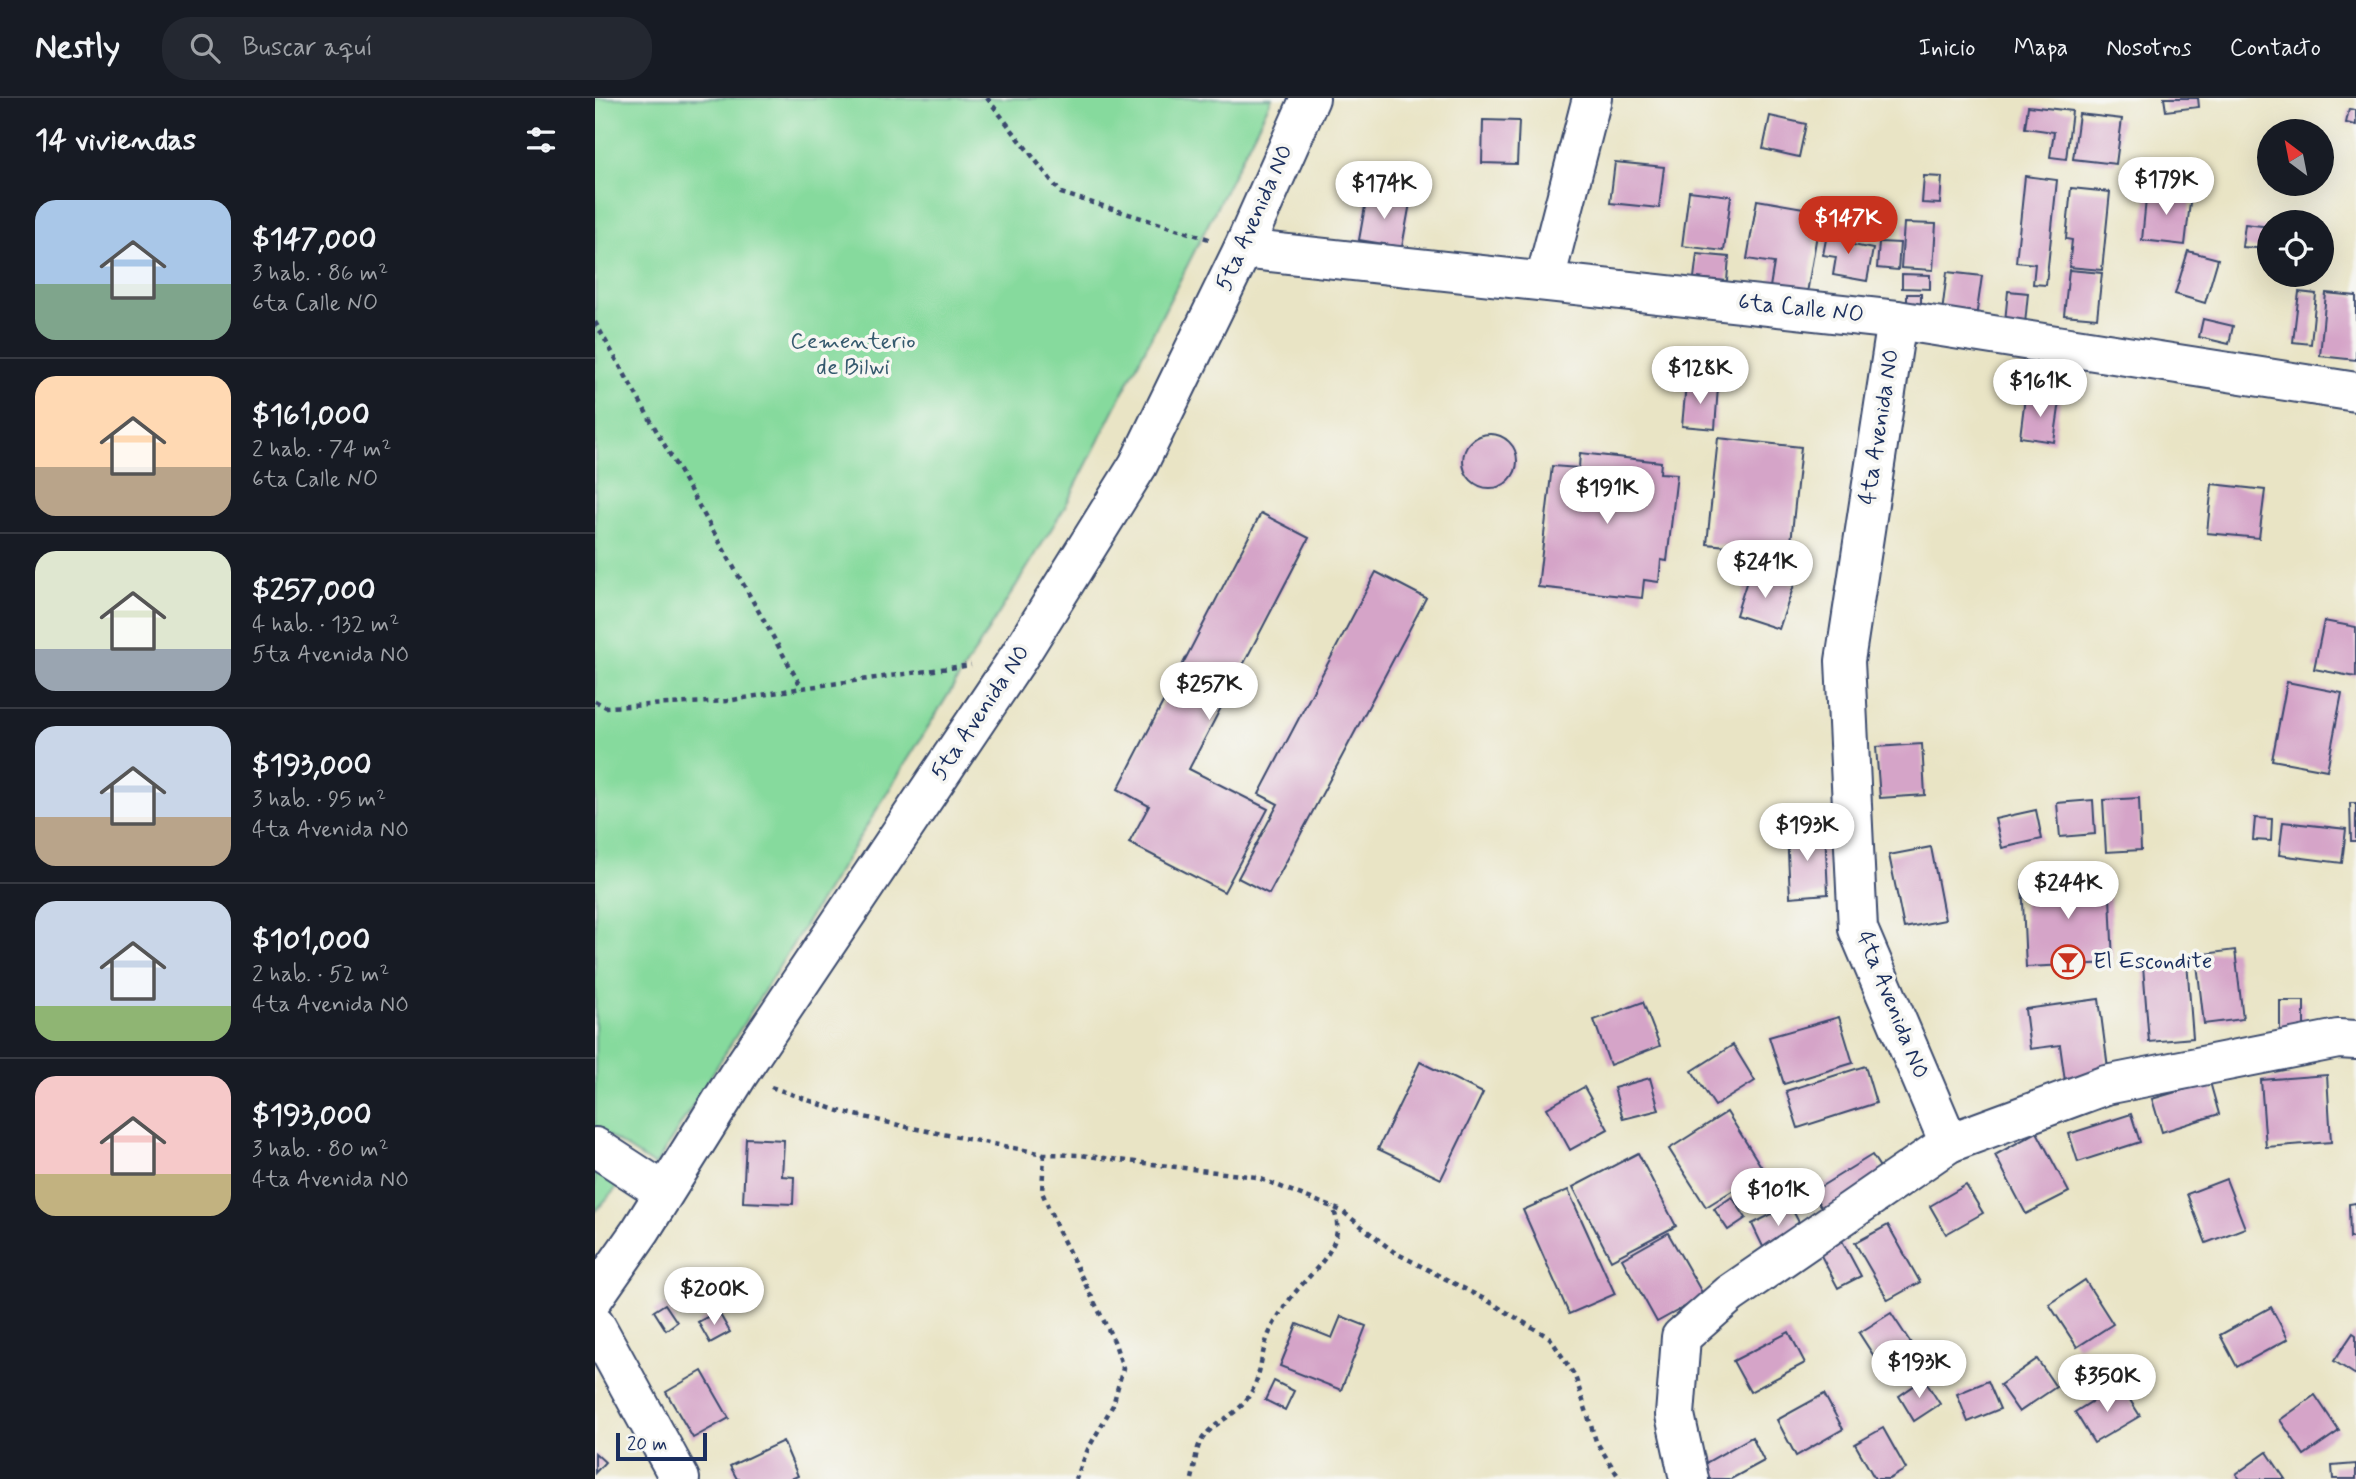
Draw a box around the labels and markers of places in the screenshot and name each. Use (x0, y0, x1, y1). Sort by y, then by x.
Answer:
pin: $179K (2117, 158, 2215, 217)
pin: $174K (1335, 162, 1433, 221)
pin: $147K (1799, 197, 1897, 256)
pin: $128K (1651, 346, 1749, 406)
pin: $161K (1991, 360, 2089, 419)
pin: $191K (1558, 466, 1656, 526)
pin: $241K (1716, 540, 1814, 600)
pin: $257K (1160, 662, 1258, 722)
pin: $193K (1758, 804, 1856, 863)
pin: $244K (2019, 862, 2117, 921)
bar icon: El Escondite (2049, 943, 2087, 981)
place label: El Escondite (2093, 947, 2213, 977)
pin: $101K (1729, 1168, 1827, 1228)
pin: $200K (665, 1268, 763, 1327)
pin: $193K (1870, 1340, 1968, 1400)
pin: $350K (2058, 1354, 2156, 1414)

